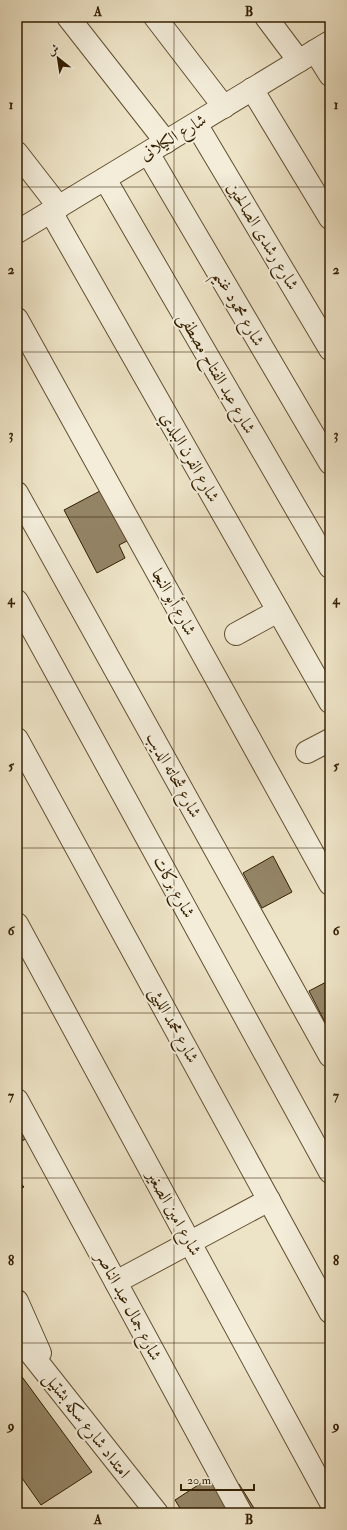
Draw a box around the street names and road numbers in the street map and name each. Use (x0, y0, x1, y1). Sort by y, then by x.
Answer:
street label: شارع الكيلانى (136, 109, 212, 168)
street label: شارع رشدى الصالحين (220, 178, 303, 295)
street label: شارع محمود غنيم (204, 266, 269, 353)
street label: شارع عبد الفتاح مصطفى (170, 309, 260, 439)
street label: شارع الفرن البلدي (153, 408, 224, 507)
street label: شارع أبو النجا (144, 564, 203, 641)
street label: شارع شحاته الديب (139, 729, 206, 823)
street label: شارع بركات (146, 852, 200, 923)
street label: شارع محمد الليثى (142, 983, 203, 1068)
street label: شارع امين الصغير (138, 1165, 206, 1261)
street label: شارع جمال عبد الناصر (88, 1246, 166, 1365)
street label: امتداد شارع سكه بشتيل (37, 1368, 135, 1484)

